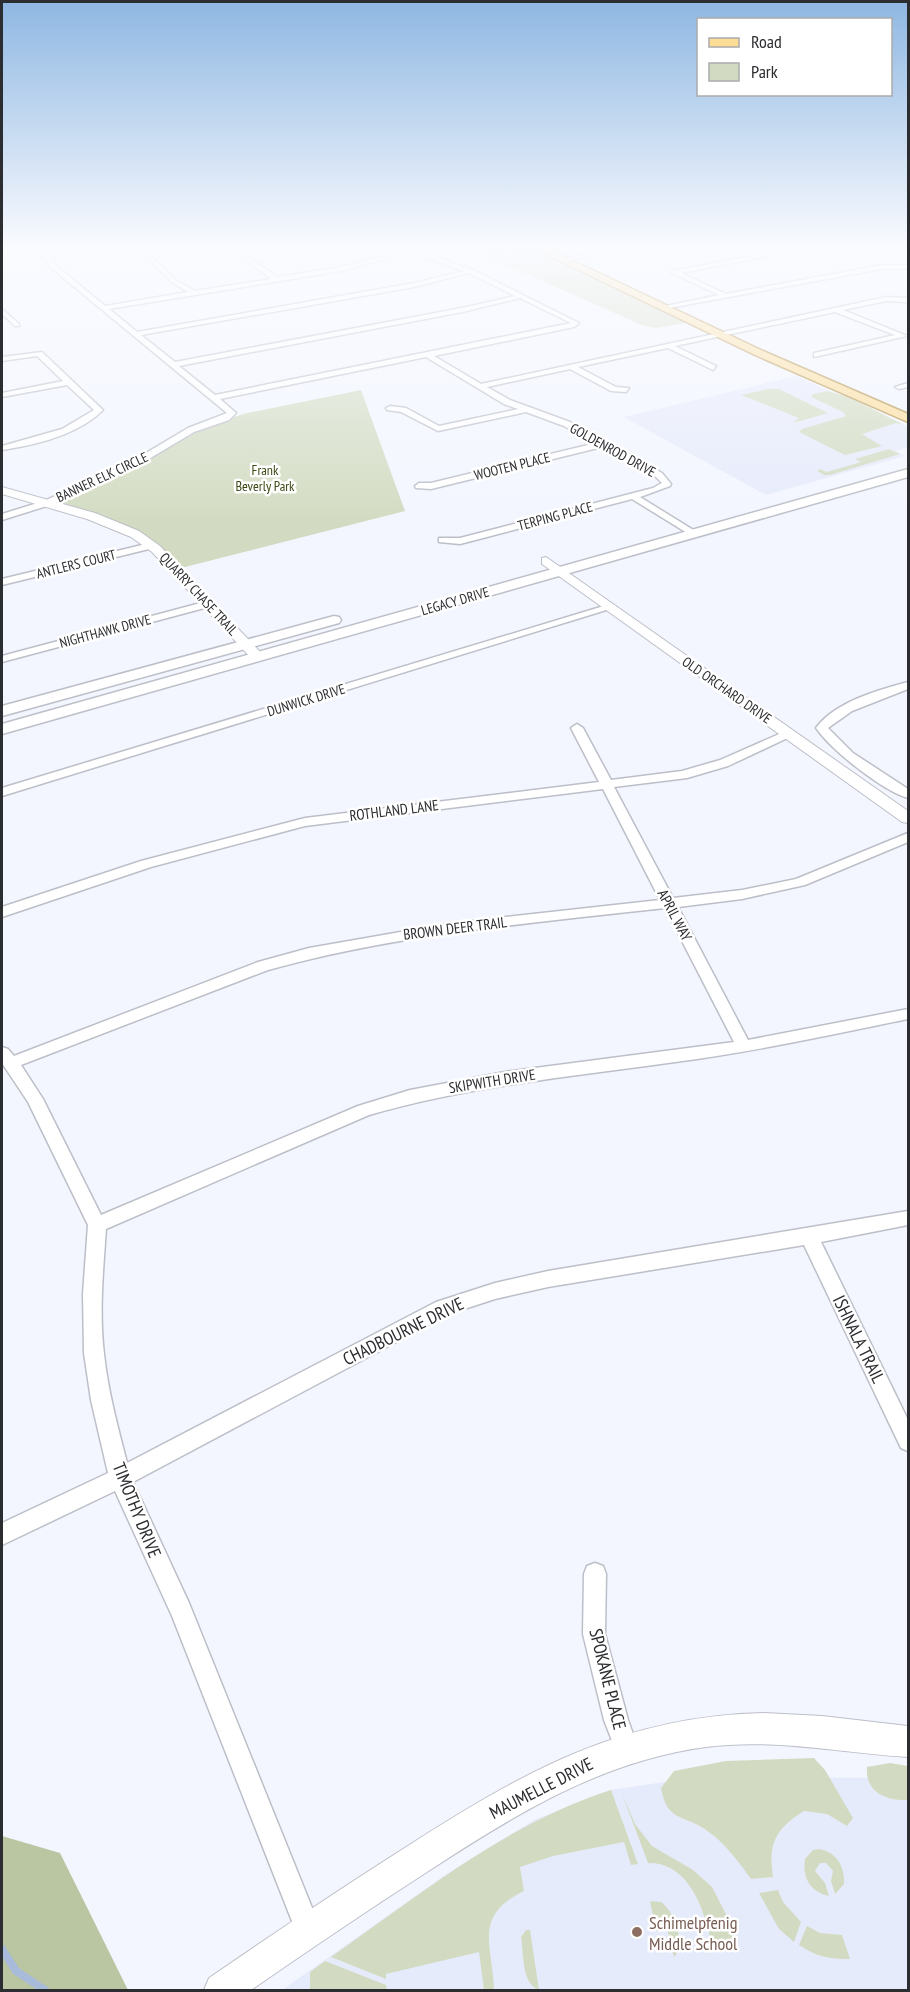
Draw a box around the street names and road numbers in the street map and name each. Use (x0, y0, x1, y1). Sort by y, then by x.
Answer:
street label: GOLDENROD DRIVE (567, 419, 659, 481)
street label: BANNER ELK CIRCLE (53, 448, 151, 506)
street label: WOOTEN PLACE (472, 448, 552, 484)
street label: TERPING PLACE (516, 497, 594, 535)
street label: ANTLERS COURT (34, 545, 118, 583)
street label: QUARRY CHASE TRAIL (156, 549, 242, 639)
street label: LEGACY DRIVE (419, 583, 491, 619)
street label: NIGHTHAWK DRIVE (57, 610, 153, 652)
street label: OLD ORCHARD DRIVE (679, 652, 775, 728)
street label: DUNWICK DRIVE (265, 680, 347, 720)
street label: ROTHLAND LANE (348, 795, 440, 825)
street label: APRIL WAY (653, 886, 697, 944)
street label: BROWN DEER TRAIL (402, 912, 509, 944)
street label: SKIPWITH DRIVE (447, 1065, 537, 1097)
street label: ISHNALA TRAIL (828, 1291, 890, 1387)
street label: CHADBOURNE DRIVE (339, 1292, 467, 1370)
street label: TIMOTHY DRIVE (107, 1459, 167, 1561)
street label: SPOKANE PLACE (584, 1626, 632, 1732)
street label: MAUMELLE DRIVE (485, 1752, 597, 1824)

